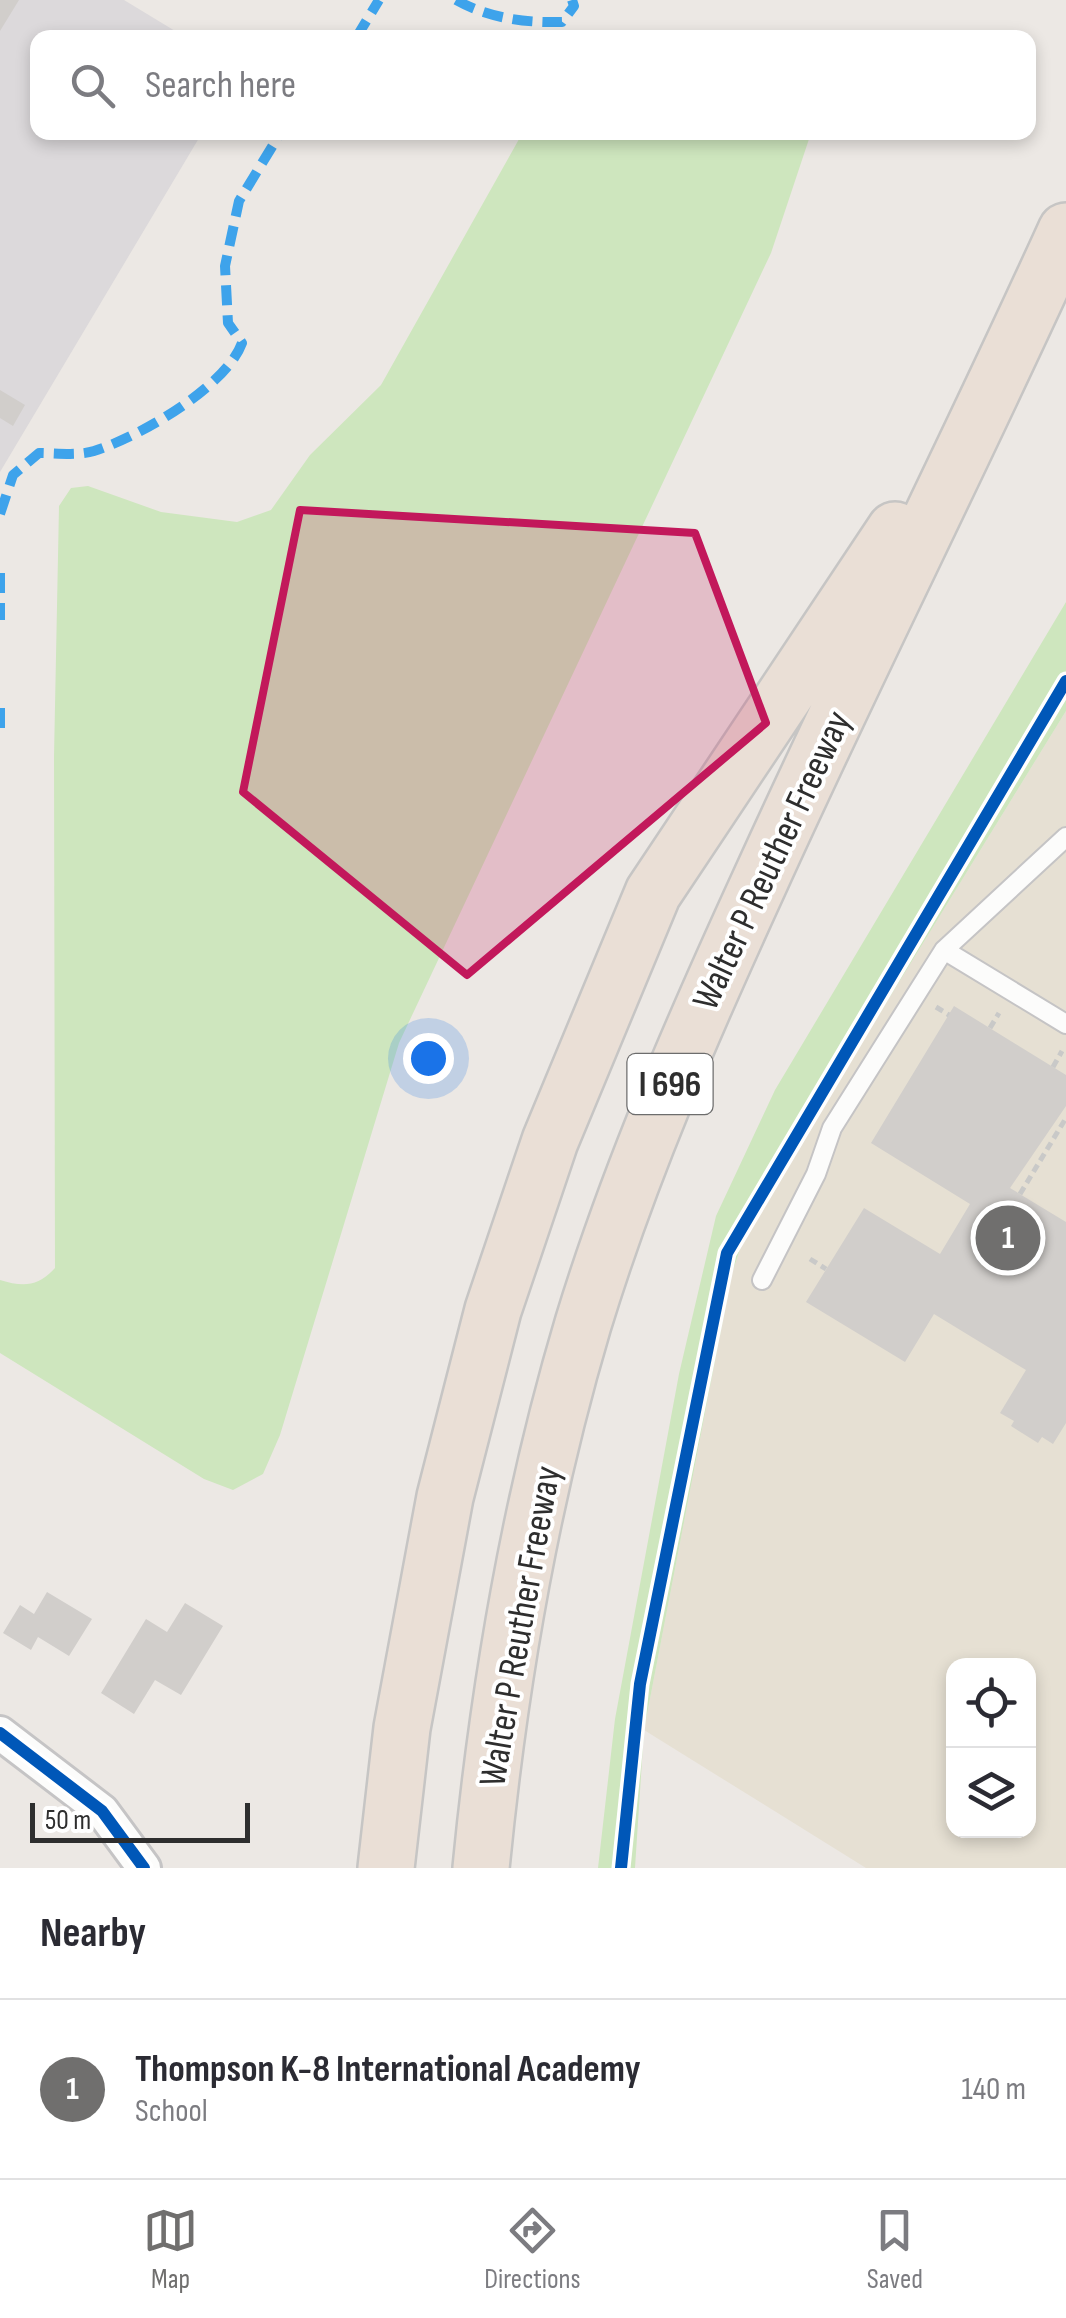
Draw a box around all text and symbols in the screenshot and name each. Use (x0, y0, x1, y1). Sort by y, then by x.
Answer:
search box (30, 30, 1036, 140)
icon: search (65, 58, 120, 113)
text: Search here (145, 63, 296, 108)
street label: Walter P Reuther Freeway (683, 704, 861, 1017)
your location (403, 1033, 454, 1084)
road number: I 696 (628, 1054, 712, 1114)
pin: 1 (976, 1200, 1040, 1276)
street label: Walter P Reuther Freeway (470, 1462, 571, 1790)
map controls (946, 1658, 1036, 1838)
button: locate (946, 1658, 1036, 1748)
button: layers (946, 1748, 1036, 1838)
scale bar (30, 1798, 250, 1842)
text: 50 m (45, 1804, 91, 1837)
text: Nearby (40, 1908, 146, 1959)
text: Thompson K-8 International Academy (135, 2047, 641, 2092)
text: 1 (66, 2070, 79, 2109)
text: 140 m (962, 2070, 1026, 2109)
text: School (135, 2092, 208, 2131)
tab: Map (143, 2203, 198, 2296)
tab: Directions (484, 2203, 581, 2296)
tab: Saved (867, 2203, 923, 2296)

